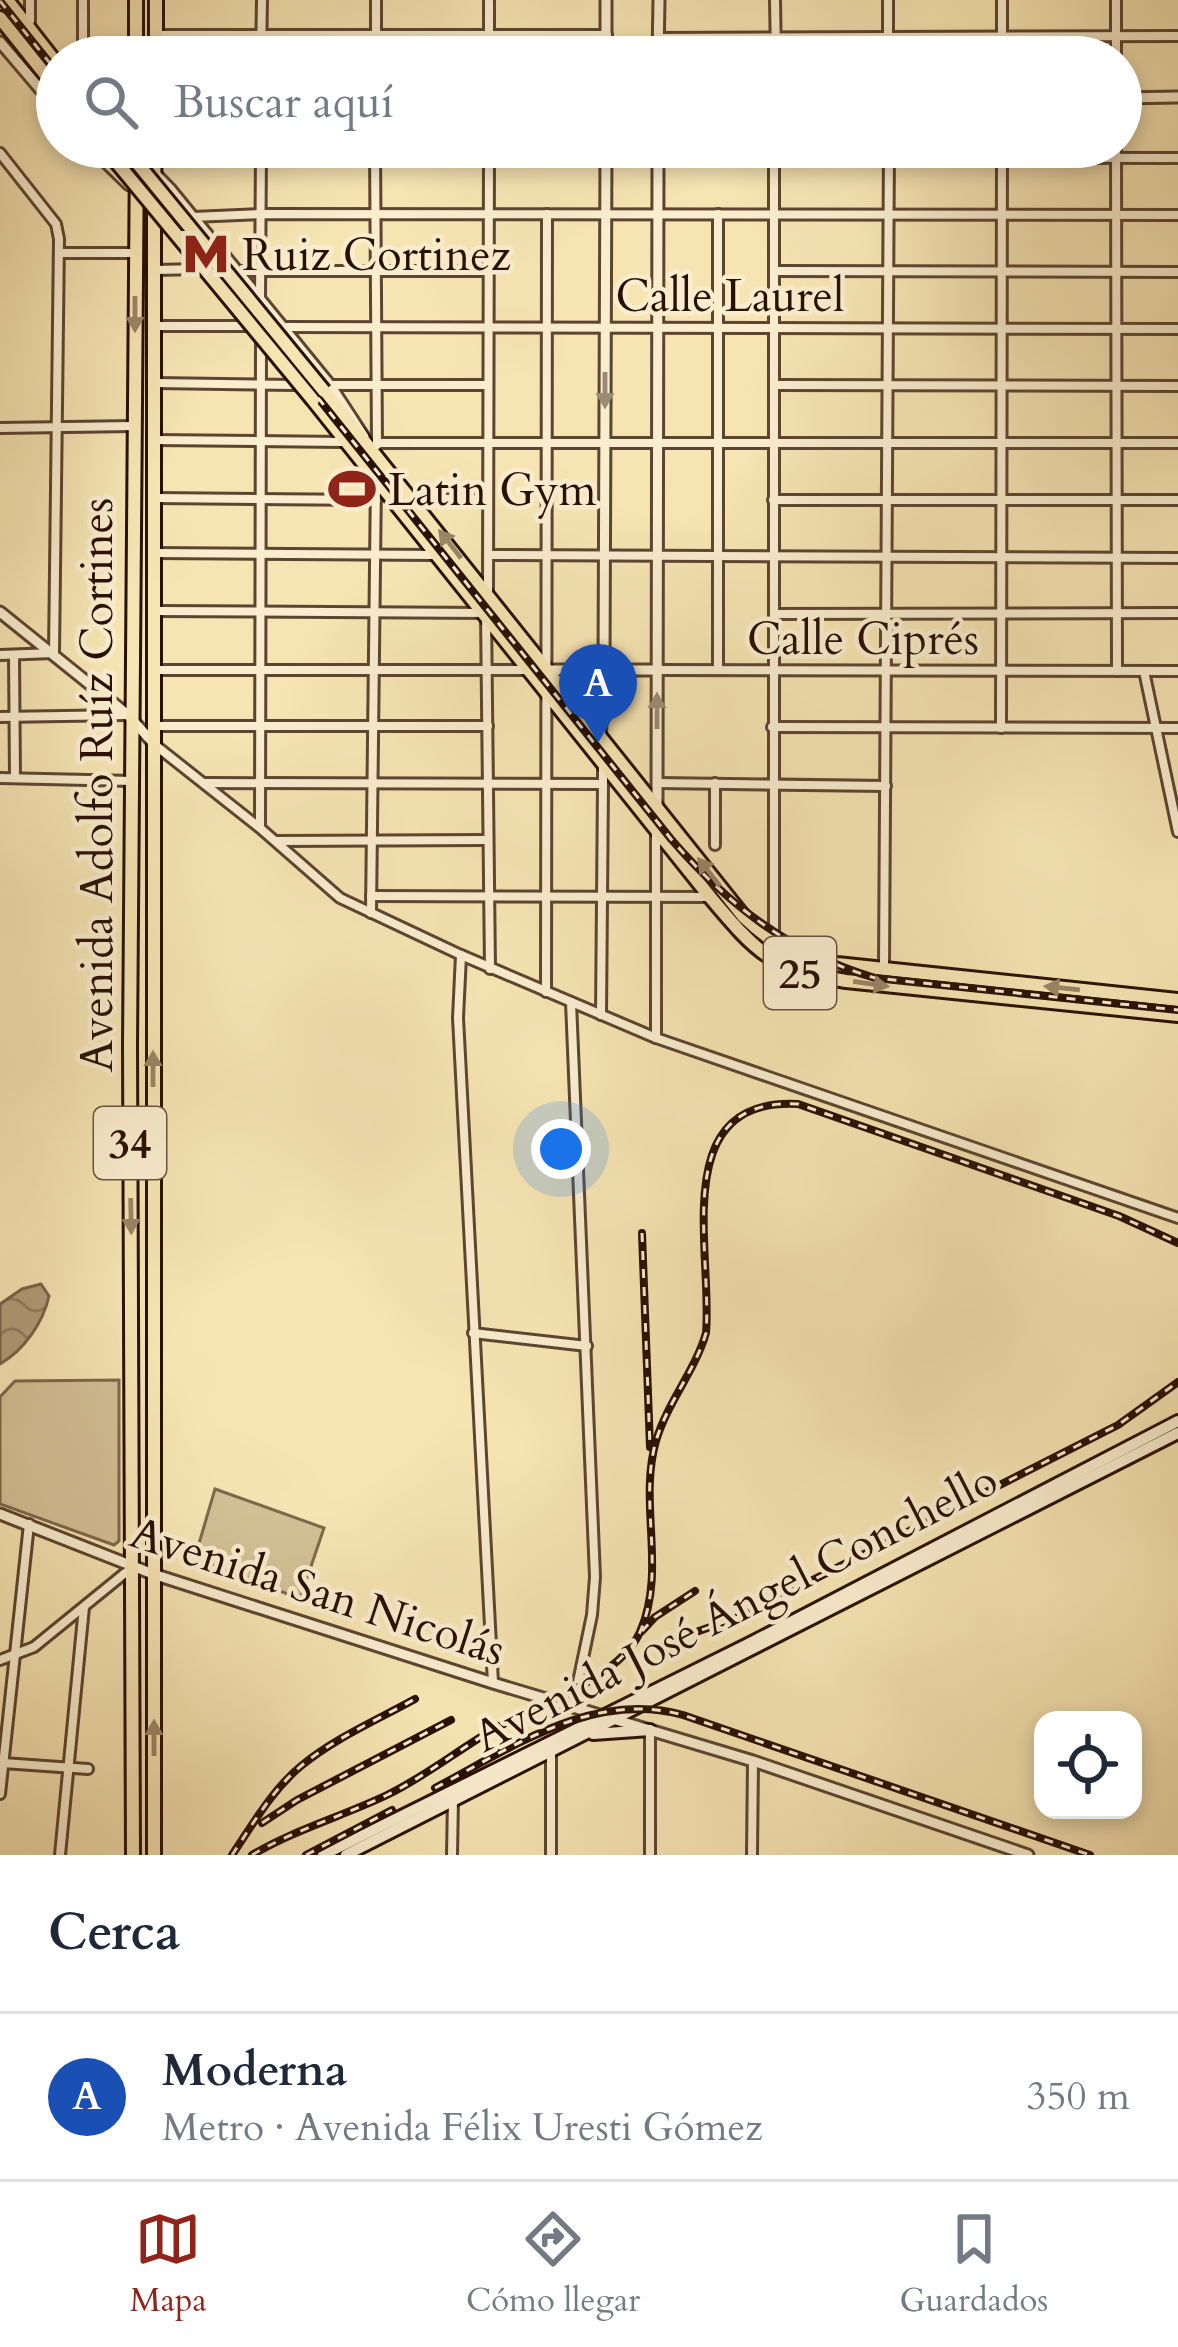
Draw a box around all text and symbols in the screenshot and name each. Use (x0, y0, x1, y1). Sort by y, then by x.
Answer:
search box (36, 36, 1142, 168)
icon: search (78, 69, 144, 135)
text: Buscar aquí (174, 72, 394, 133)
place label: Ruiz Cortinez (242, 225, 511, 286)
metro station icon: Ruiz Cortinez (181, 229, 231, 279)
street label: Calle Laurel (616, 266, 844, 327)
one-way arrow (125, 296, 145, 334)
one-way arrow (595, 372, 615, 410)
place label: Latin Gym (388, 460, 597, 521)
sports icon: Latin Gym (327, 464, 377, 514)
street label: Avenida Adolfo Ruíz Cortines (67, 498, 128, 1072)
one-way arrow (438, 529, 463, 560)
street label: Calle Ciprés (747, 609, 979, 670)
pin: A (559, 644, 637, 743)
one-way arrow (647, 691, 667, 729)
one-way arrow (697, 856, 722, 887)
road number: 25 (764, 937, 836, 1009)
one-way arrow (852, 975, 890, 994)
one-way arrow (1043, 978, 1080, 997)
one-way arrow (144, 1049, 163, 1087)
road number: 34 (94, 1107, 166, 1179)
your location (531, 1119, 591, 1179)
one-way arrow (121, 1198, 140, 1236)
street label: Avenida José Ángel Conchello (463, 1450, 1008, 1767)
street label: Avenida San Nicolás (122, 1502, 513, 1681)
map controls (1034, 1711, 1142, 1819)
button: locate (1034, 1711, 1142, 1819)
one-way arrow (144, 1718, 164, 1756)
text: Cerca (48, 1898, 180, 1968)
text: Moderna (162, 2040, 347, 2101)
text: A (72, 2070, 102, 2123)
text: 350 m (1027, 2070, 1130, 2123)
text: Metro · Avenida Félix Uresti Gómez (162, 2101, 763, 2154)
tab: Mapa (130, 2206, 207, 2323)
tab: Cómo llegar (466, 2206, 640, 2323)
tab: Guardados (900, 2206, 1048, 2323)

